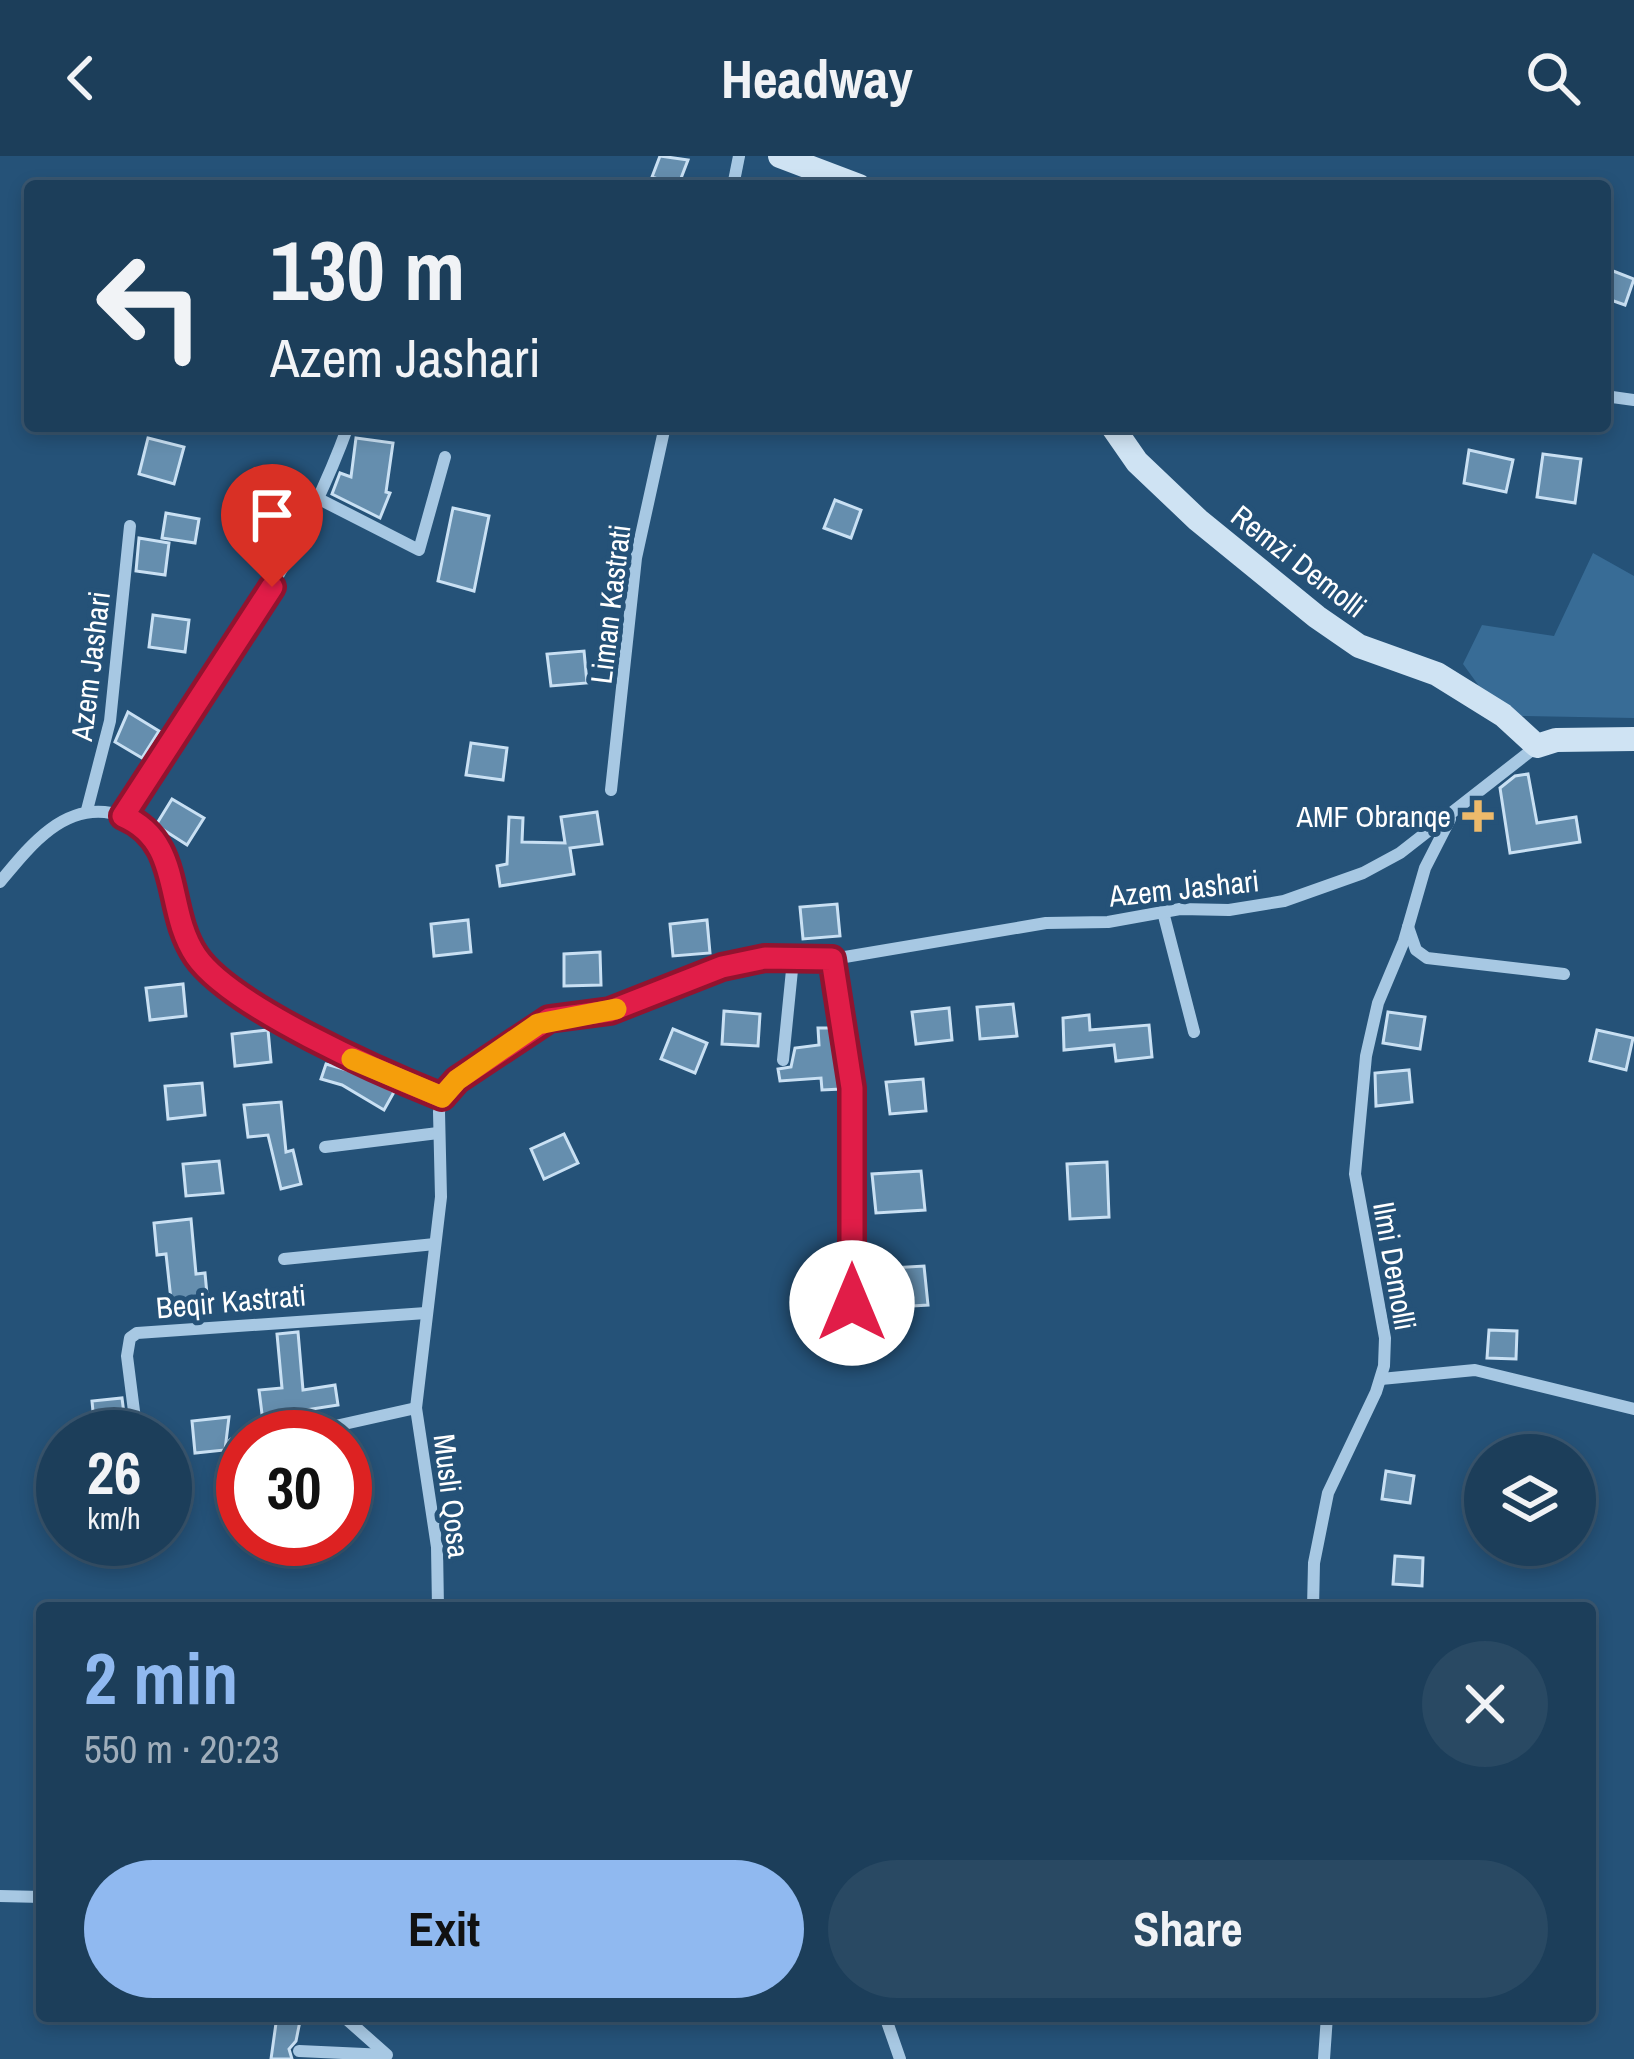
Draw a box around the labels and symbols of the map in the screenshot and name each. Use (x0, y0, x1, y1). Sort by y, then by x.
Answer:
pin (221, 464, 323, 587)
street label: Remzi Demolli (1223, 496, 1375, 626)
street label: Liman Kastrati (580, 522, 640, 686)
street label: Azem Jashari (61, 589, 119, 744)
place label: AMF Obranqe (1296, 796, 1451, 836)
marker: AMF Obranqe (1462, 800, 1494, 832)
street label: Azem Jashari (1106, 860, 1261, 916)
street label: Ilmi Demolli (1364, 1199, 1426, 1333)
position arrow (789, 1240, 915, 1366)
street label: Beqir Kastrati (154, 1275, 308, 1327)
speed limit sign: 30 (216, 1410, 372, 1566)
street label: Musli Qosa (425, 1432, 479, 1560)

